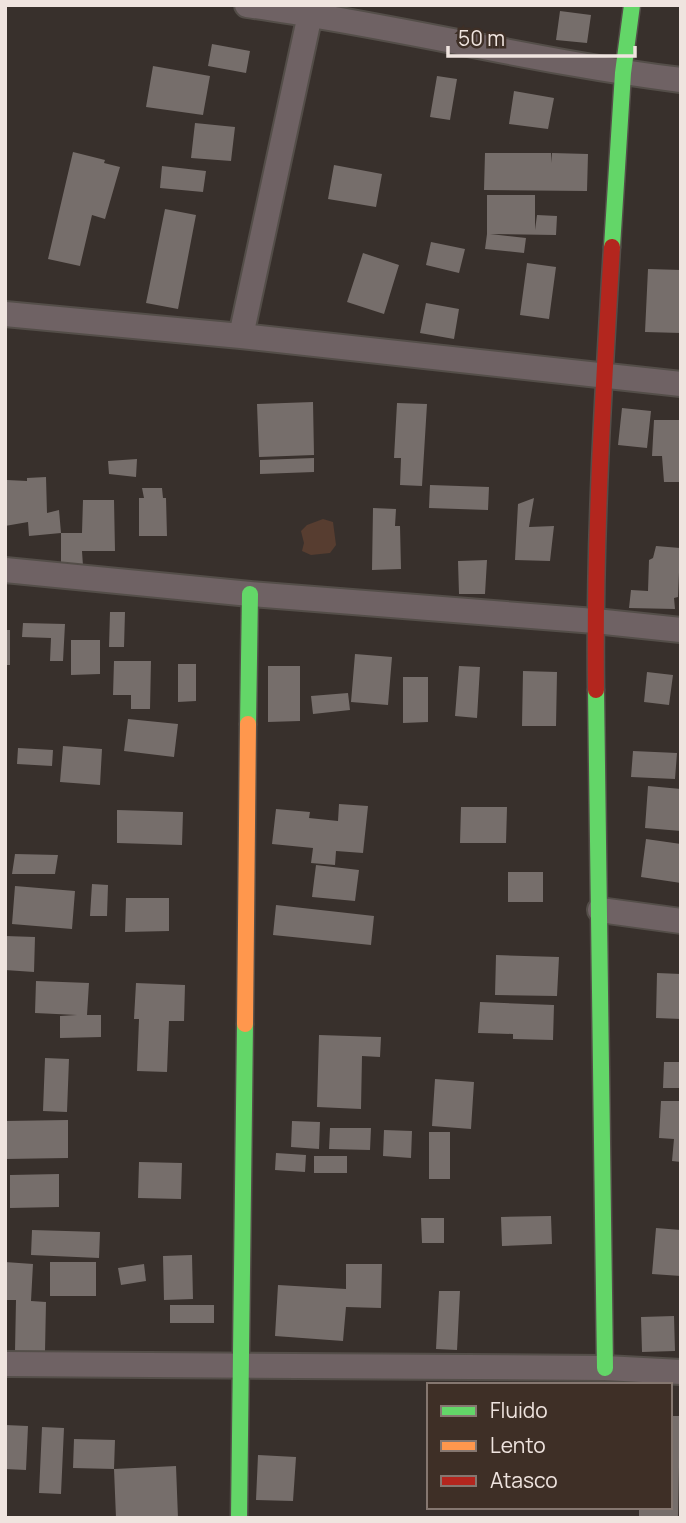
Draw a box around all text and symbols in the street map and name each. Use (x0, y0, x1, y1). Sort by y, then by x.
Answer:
scale bar (448, 14, 635, 58)
text: 50 m (458, 24, 505, 52)
legend (427, 1383, 672, 1509)
text: Fluido (490, 1396, 548, 1424)
text: Lento (490, 1431, 546, 1459)
text: Atasco (490, 1466, 558, 1494)

